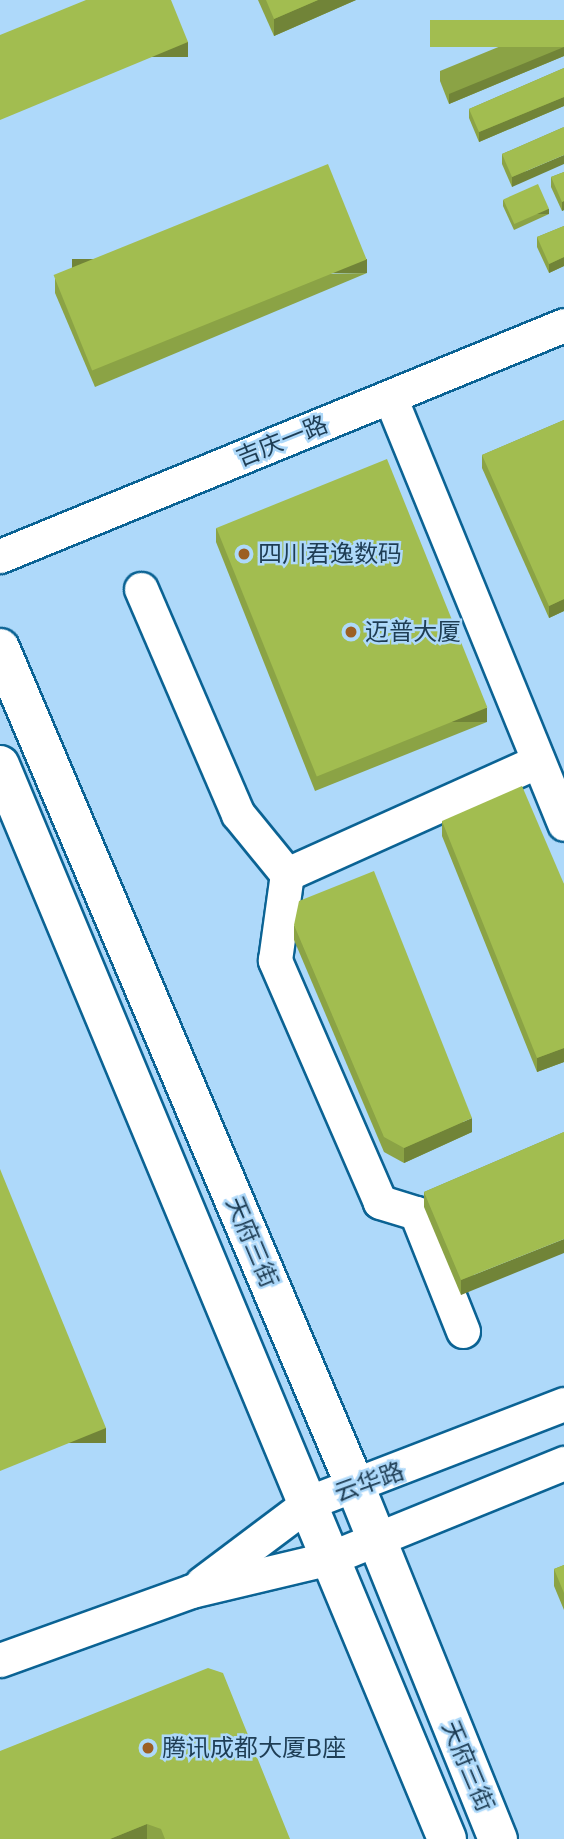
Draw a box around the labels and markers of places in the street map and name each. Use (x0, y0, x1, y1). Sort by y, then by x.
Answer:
place label: 四川君逸数码 (258, 540, 402, 568)
marker: 四川君逸数码 (236, 546, 252, 562)
place label: 迈普大厦 (365, 618, 461, 646)
marker: 迈普大厦 (343, 624, 359, 640)
place label: 腾讯成都大厦B座 (162, 1734, 346, 1762)
marker: 腾讯成都大厦B座 (140, 1740, 156, 1756)

